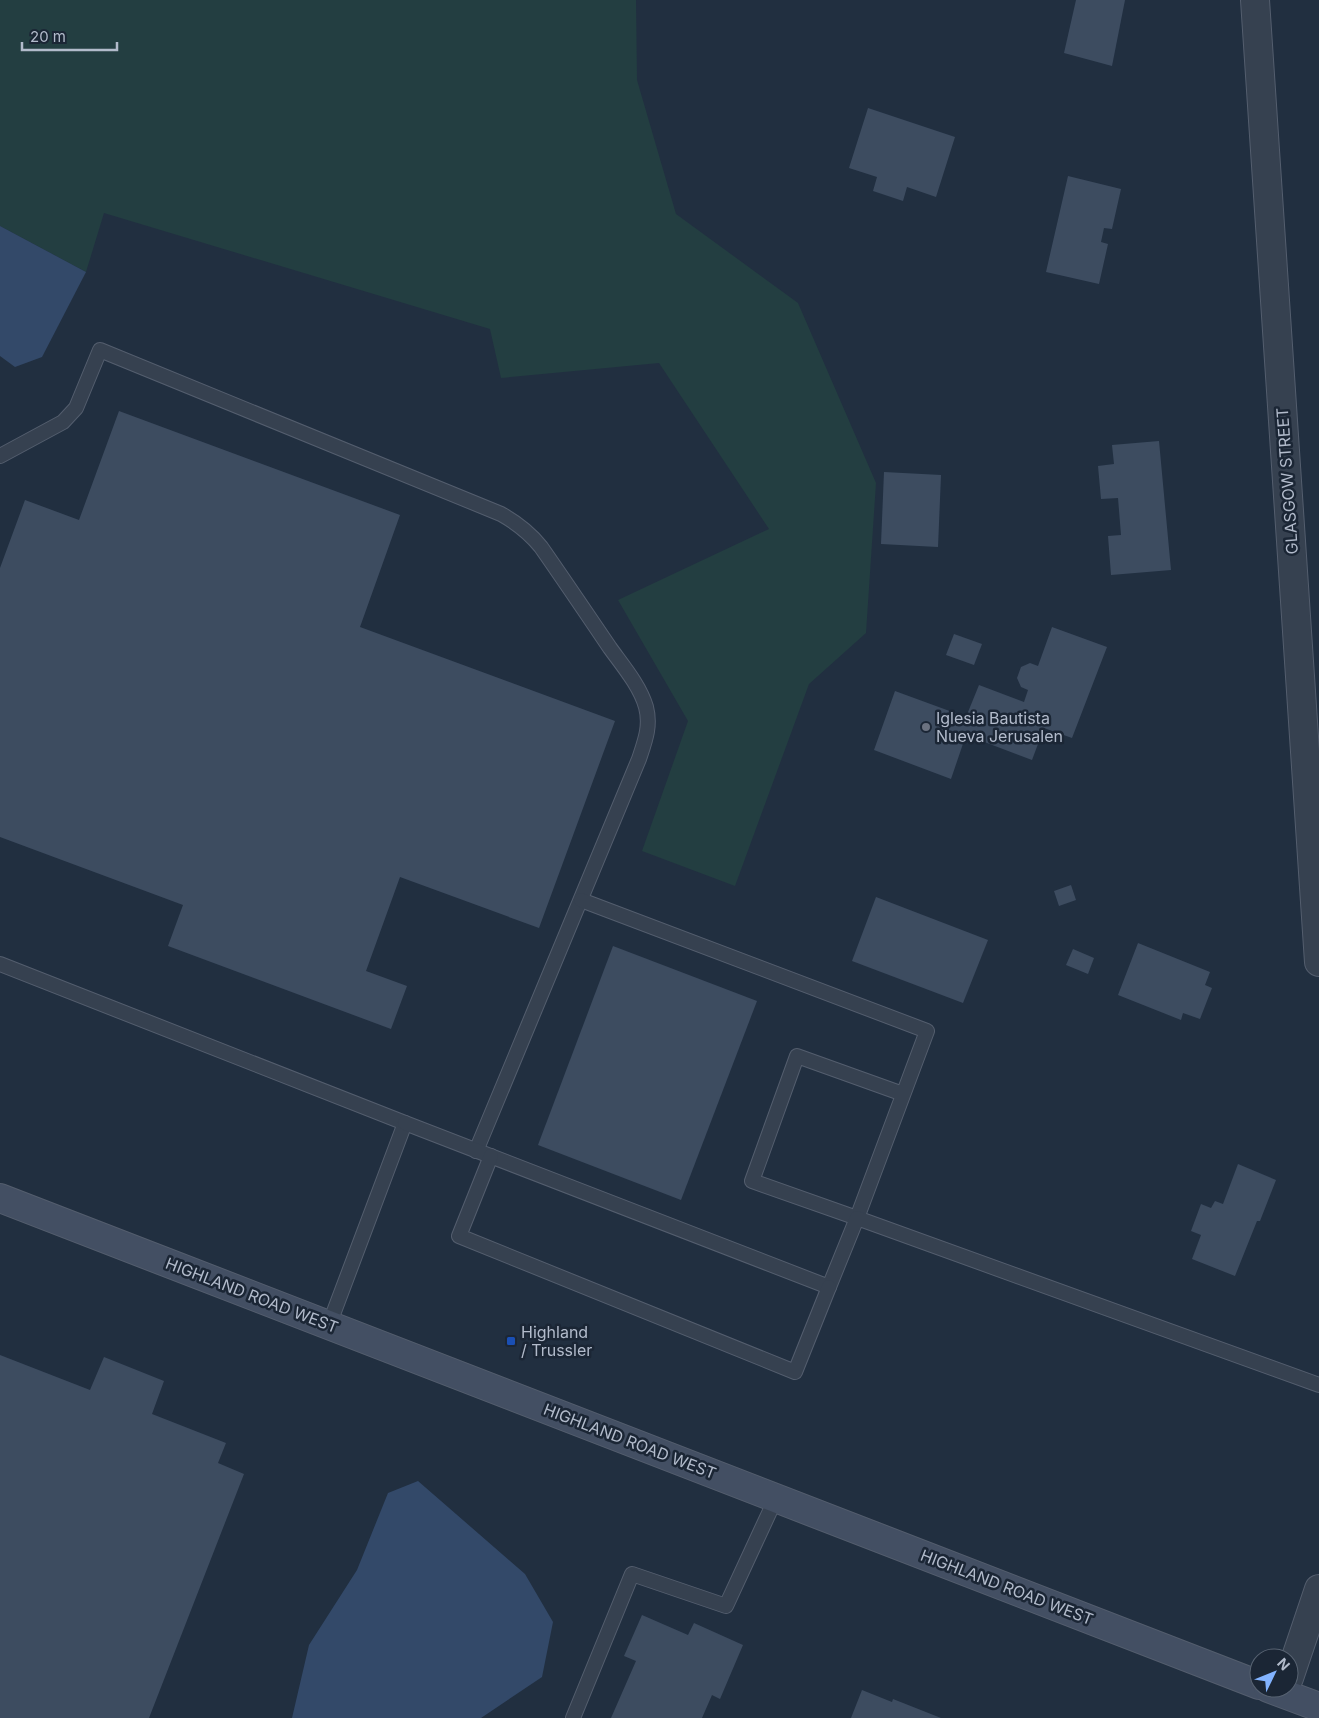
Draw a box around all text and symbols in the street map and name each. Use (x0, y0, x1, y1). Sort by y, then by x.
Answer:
scale bar (22, 20, 118, 52)
text: 20 m (30, 27, 66, 46)
street label: GLASGOW STREET (1272, 407, 1302, 555)
place label: Iglesia Bautista Nueva Jerusalen (936, 708, 1063, 746)
marker: Iglesia Bautista Nueva Jerusalen (920, 721, 932, 733)
street label: HIGHLAND ROAD WEST (163, 1253, 341, 1337)
place label: Highland / Trussler (521, 1322, 592, 1360)
marker: Highland / Trussler (505, 1335, 517, 1347)
street label: HIGHLAND ROAD WEST (541, 1399, 719, 1483)
street label: HIGHLAND ROAD WEST (918, 1545, 1096, 1629)
north arrow (1249, 1648, 1299, 1698)
text: N (1274, 1654, 1294, 1673)

